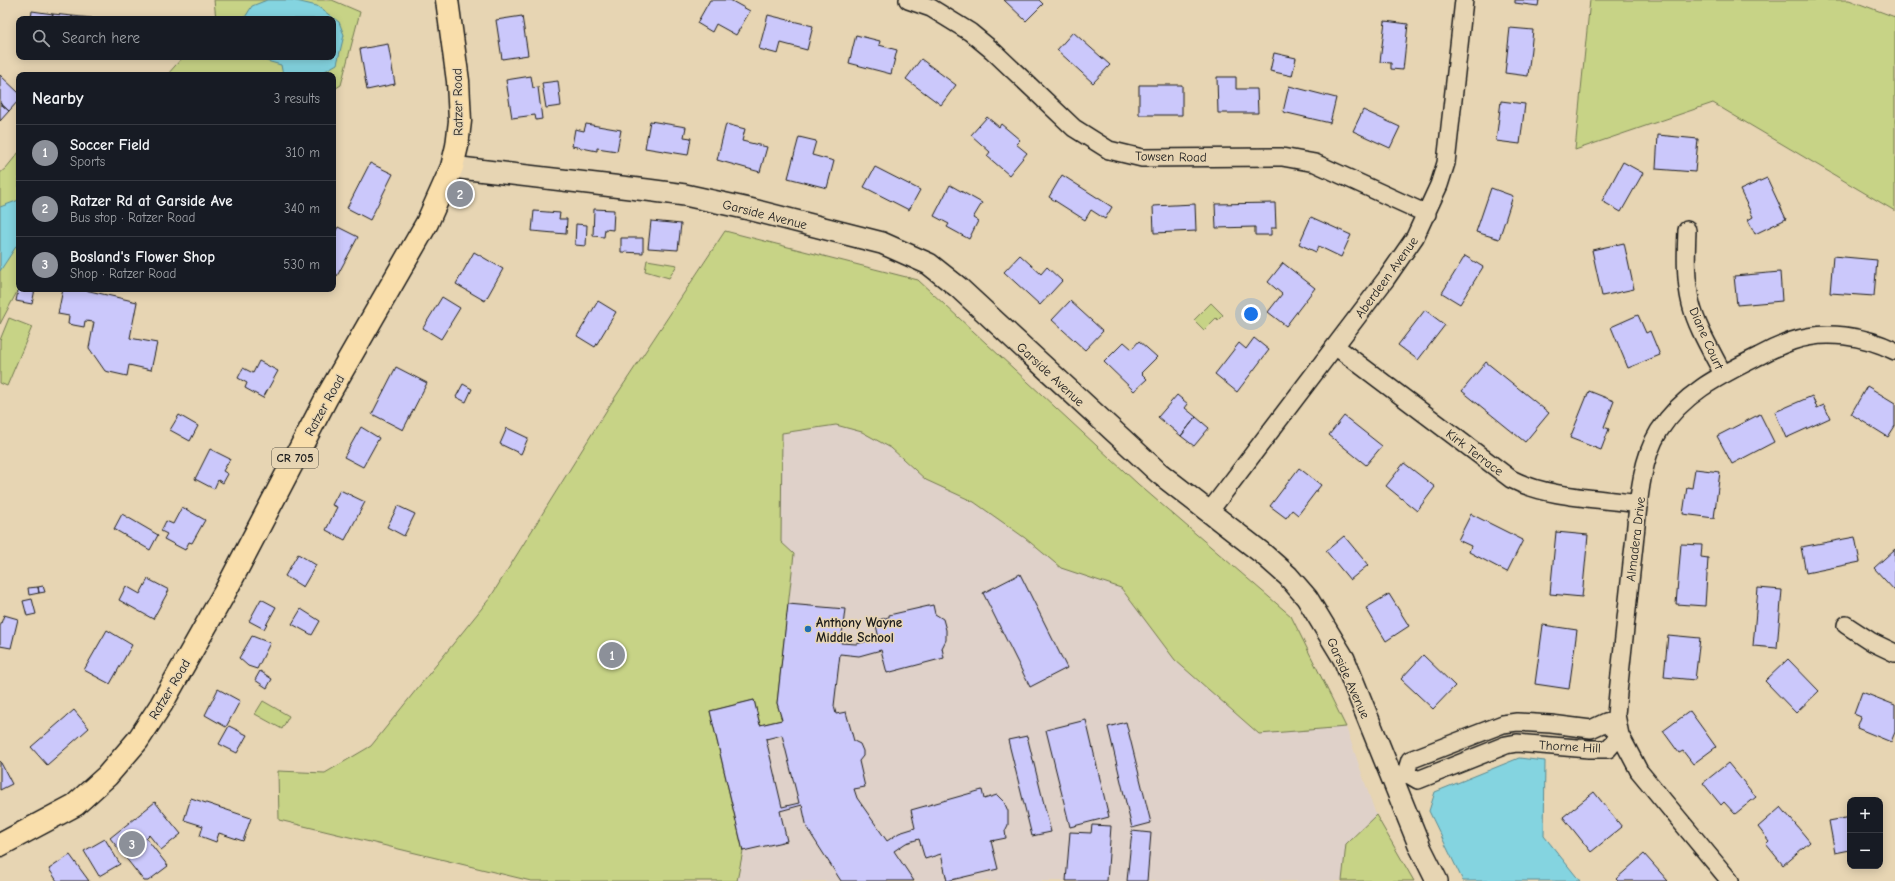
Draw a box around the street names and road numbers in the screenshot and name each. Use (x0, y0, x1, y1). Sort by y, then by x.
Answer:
street label: Ratzer Road (449, 68, 466, 136)
street label: Towsen Road (1135, 148, 1207, 165)
street label: Garside Avenue (721, 197, 809, 232)
street label: Aberdeen Avenue (1352, 233, 1421, 321)
street label: Diane Court (1686, 305, 1727, 373)
street label: Garside Avenue (1014, 339, 1088, 410)
street label: Ratzer Road (302, 372, 347, 438)
street label: Kirk Terrace (1443, 426, 1507, 479)
road number: CR 705 (272, 448, 318, 468)
street label: Almadera Drive (1623, 495, 1648, 582)
street label: Garside Avenue (1324, 635, 1373, 721)
street label: Ratzer Road (146, 656, 193, 722)
street label: Thorne Hill (1539, 737, 1601, 756)

